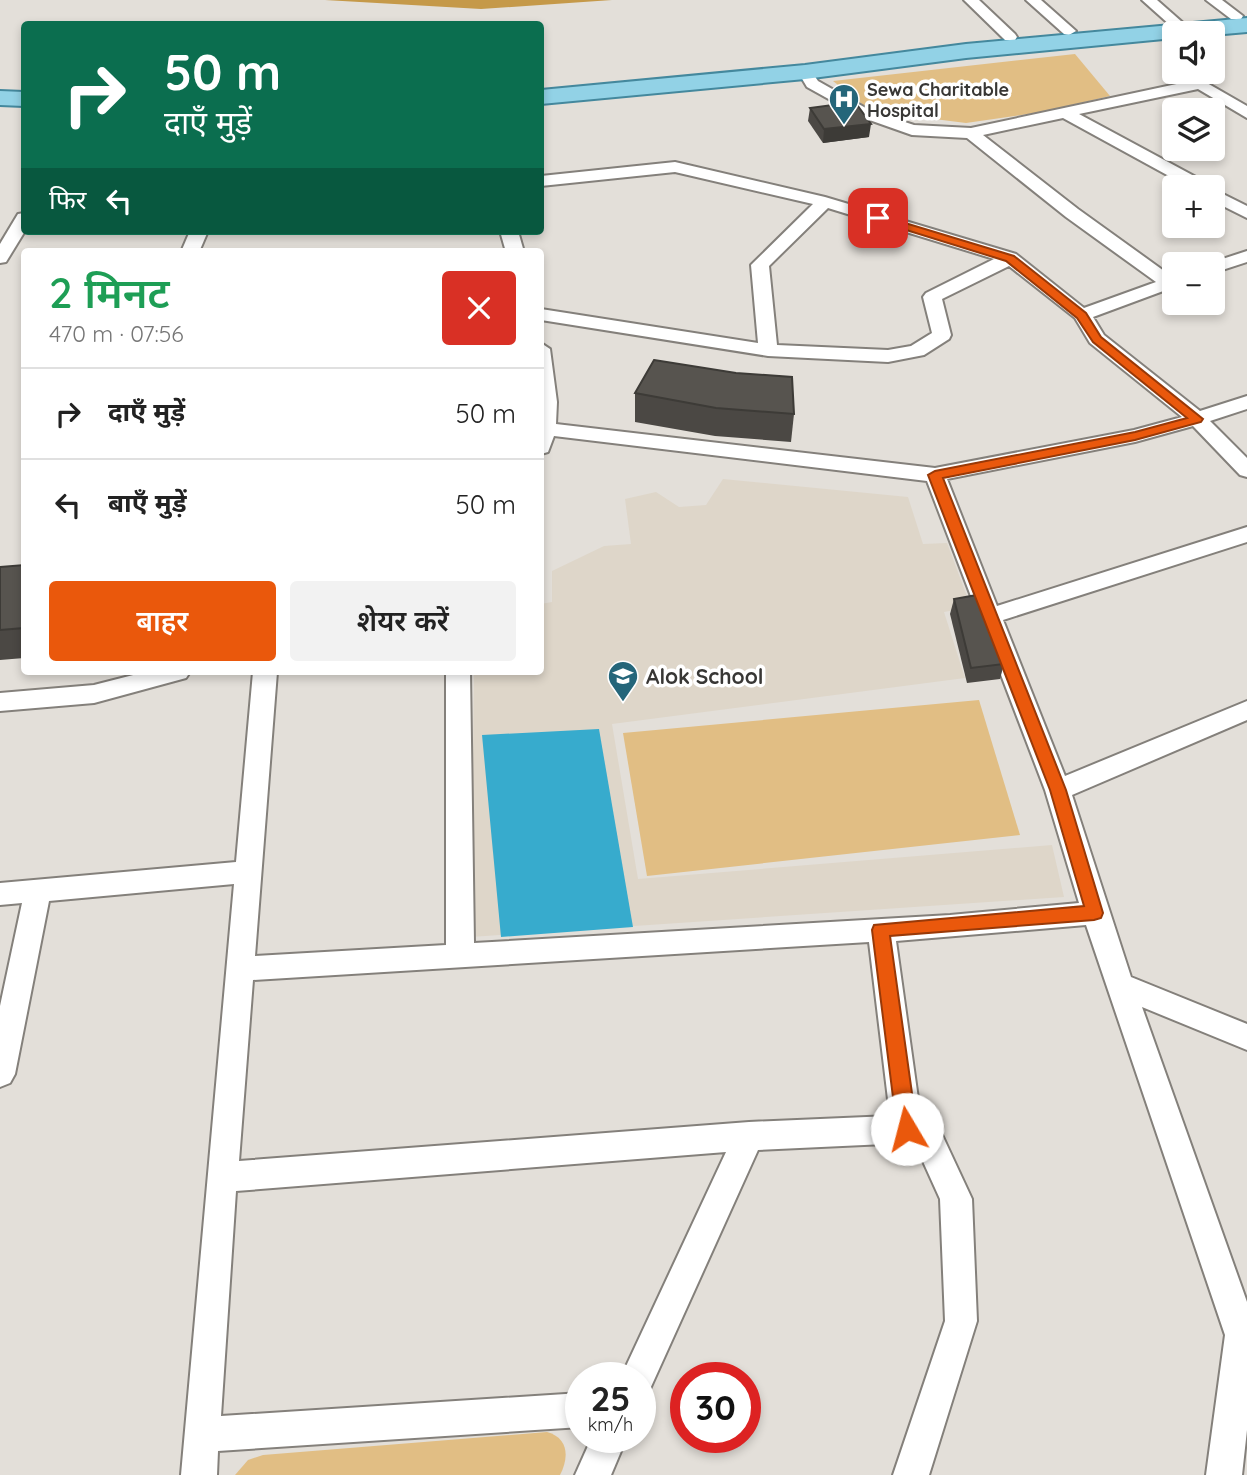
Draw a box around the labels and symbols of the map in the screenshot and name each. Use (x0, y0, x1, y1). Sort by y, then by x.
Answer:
place label: Sewa Charitable Hospital (867, 78, 1009, 122)
hospital icon: Sewa Charitable Hospital (827, 82, 861, 126)
pin (848, 188, 908, 248)
school or university icon: Alok School (606, 659, 640, 703)
place label: Alok School (646, 663, 763, 689)
position arrow (870, 1092, 944, 1166)
speed limit sign: 30 (670, 1362, 761, 1453)

